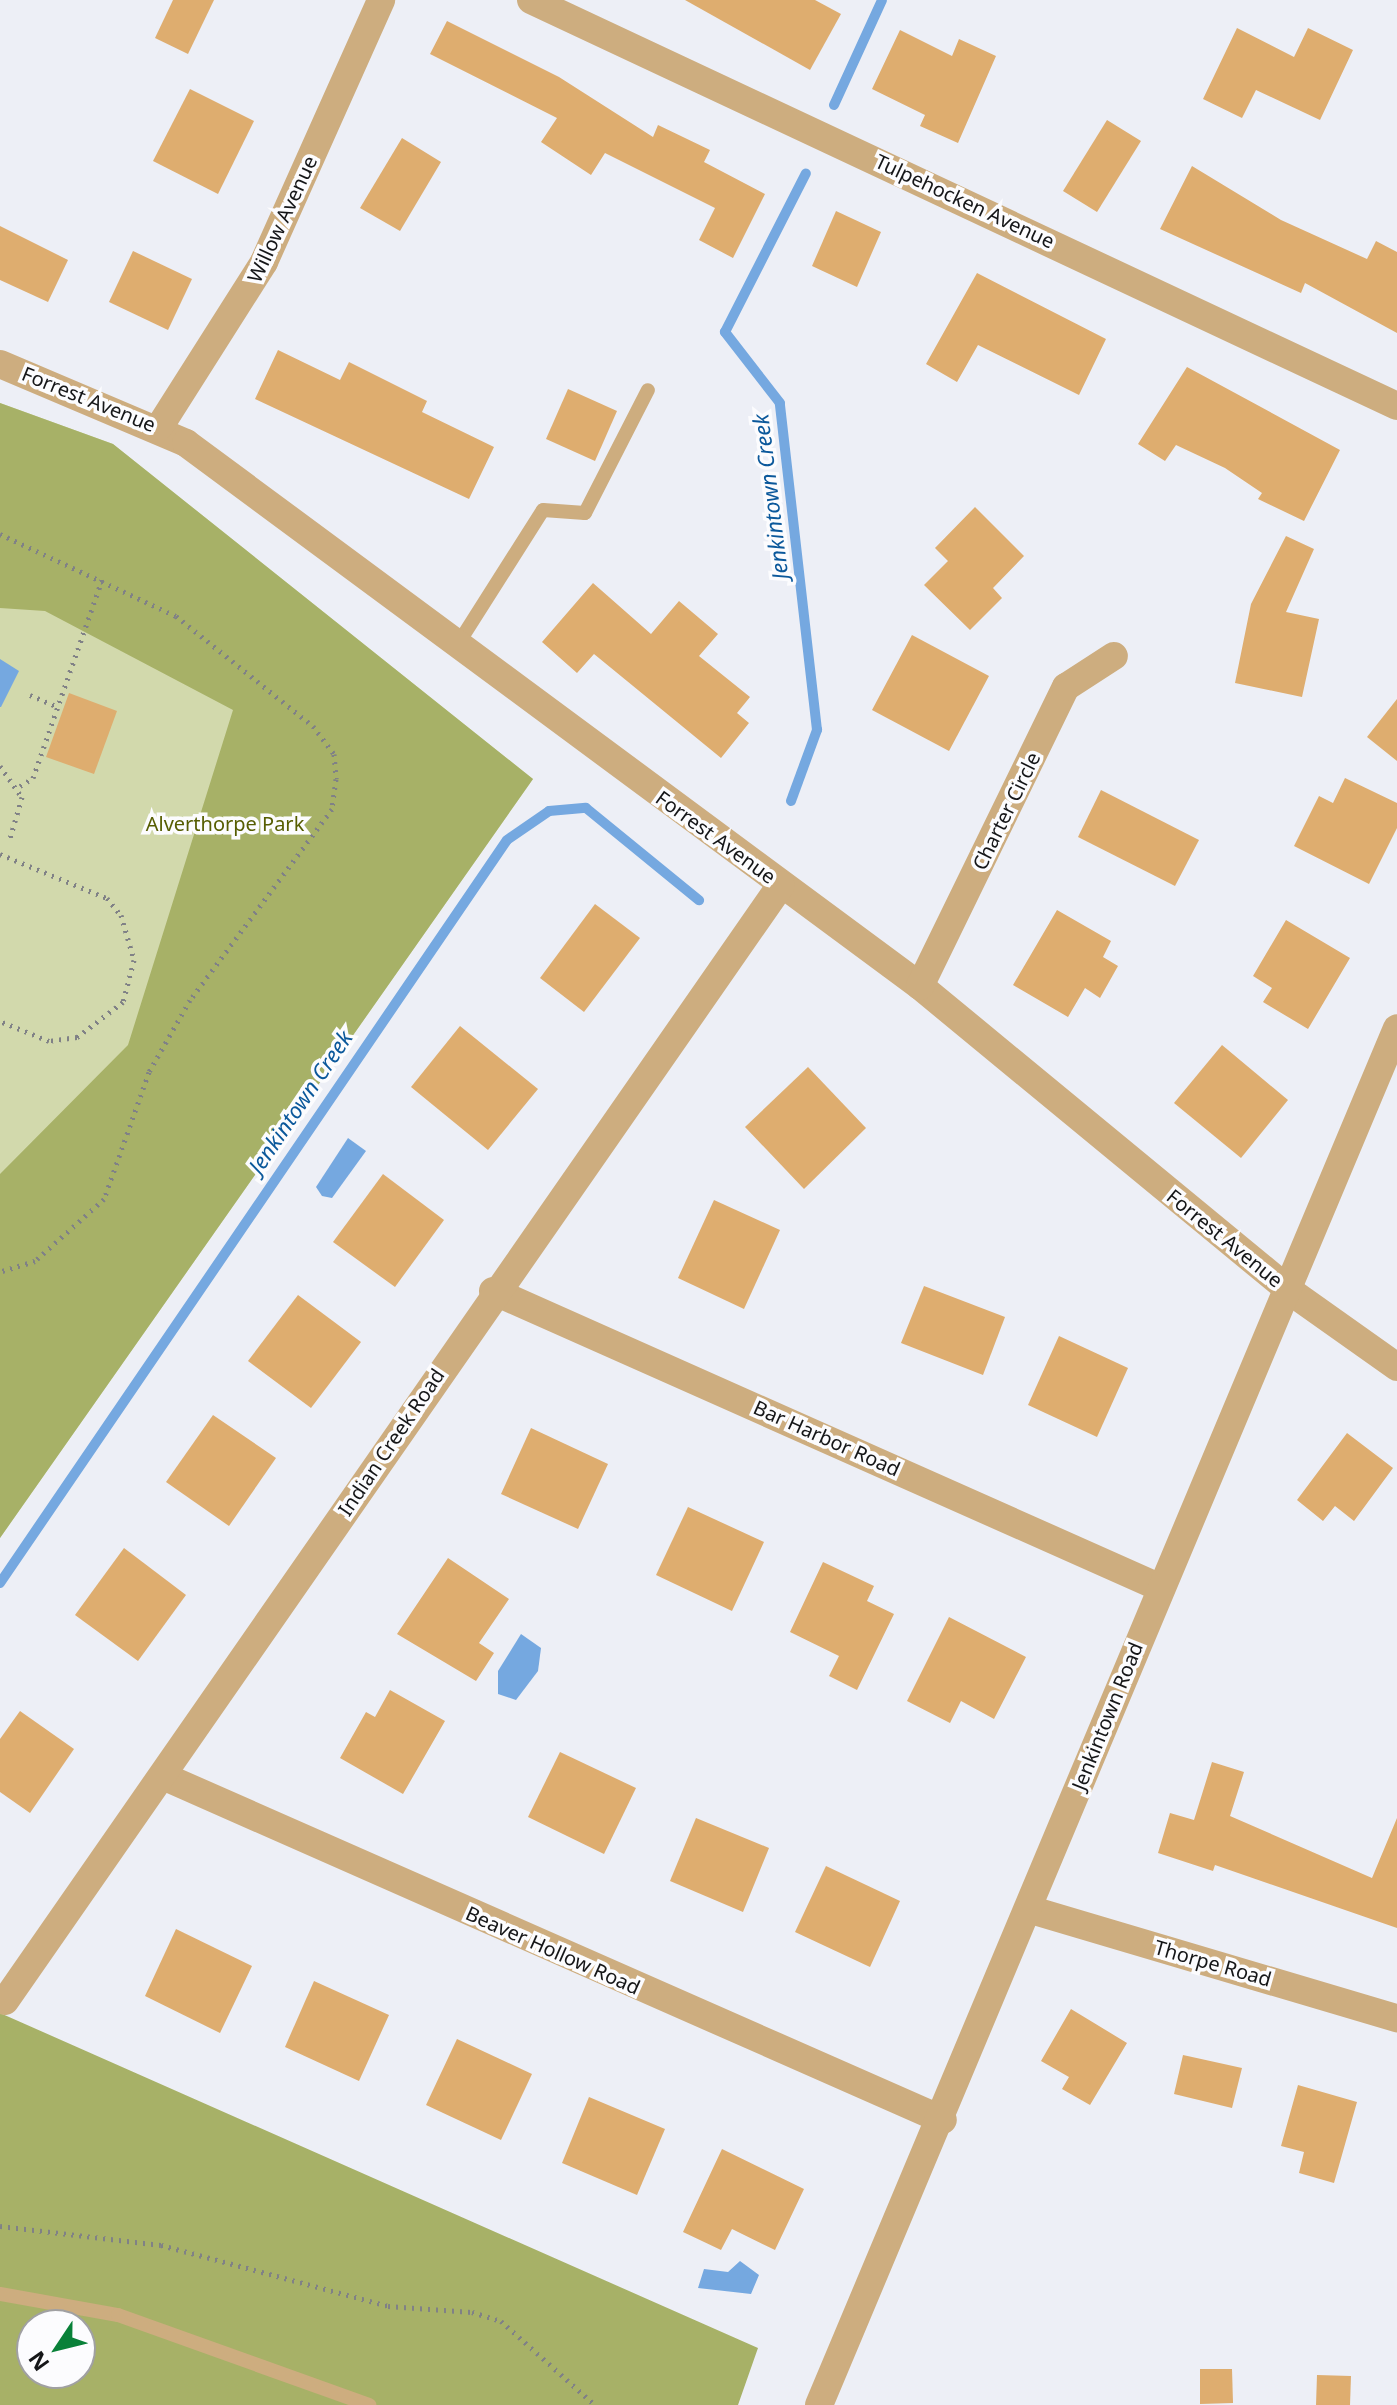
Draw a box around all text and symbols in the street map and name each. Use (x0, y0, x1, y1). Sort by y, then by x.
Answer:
street label: Tulpehocken Avenue (872, 149, 1058, 253)
street label: Willow Avenue (242, 152, 322, 286)
street label: Forrest Avenue (19, 361, 159, 437)
water label: Jenkintown Creek (747, 413, 793, 581)
street label: Charter Circle (967, 748, 1045, 874)
street label: Forrest Avenue (651, 786, 781, 888)
park label: Alverthorpe Park (146, 811, 304, 835)
water label: Jenkintown Creek (242, 1026, 358, 1178)
street label: Forrest Avenue (1162, 1184, 1288, 1292)
street label: Indian Creek Road (333, 1364, 449, 1520)
street label: Bar Harbor Road (750, 1395, 904, 1481)
street label: Jenkintown Road (1066, 1638, 1148, 1794)
street label: Beaver Hollow Road (462, 1901, 644, 1999)
street label: Thorpe Road (1152, 1935, 1274, 1991)
north arrow (16, 2309, 96, 2389)
text: N (21, 2346, 55, 2378)

